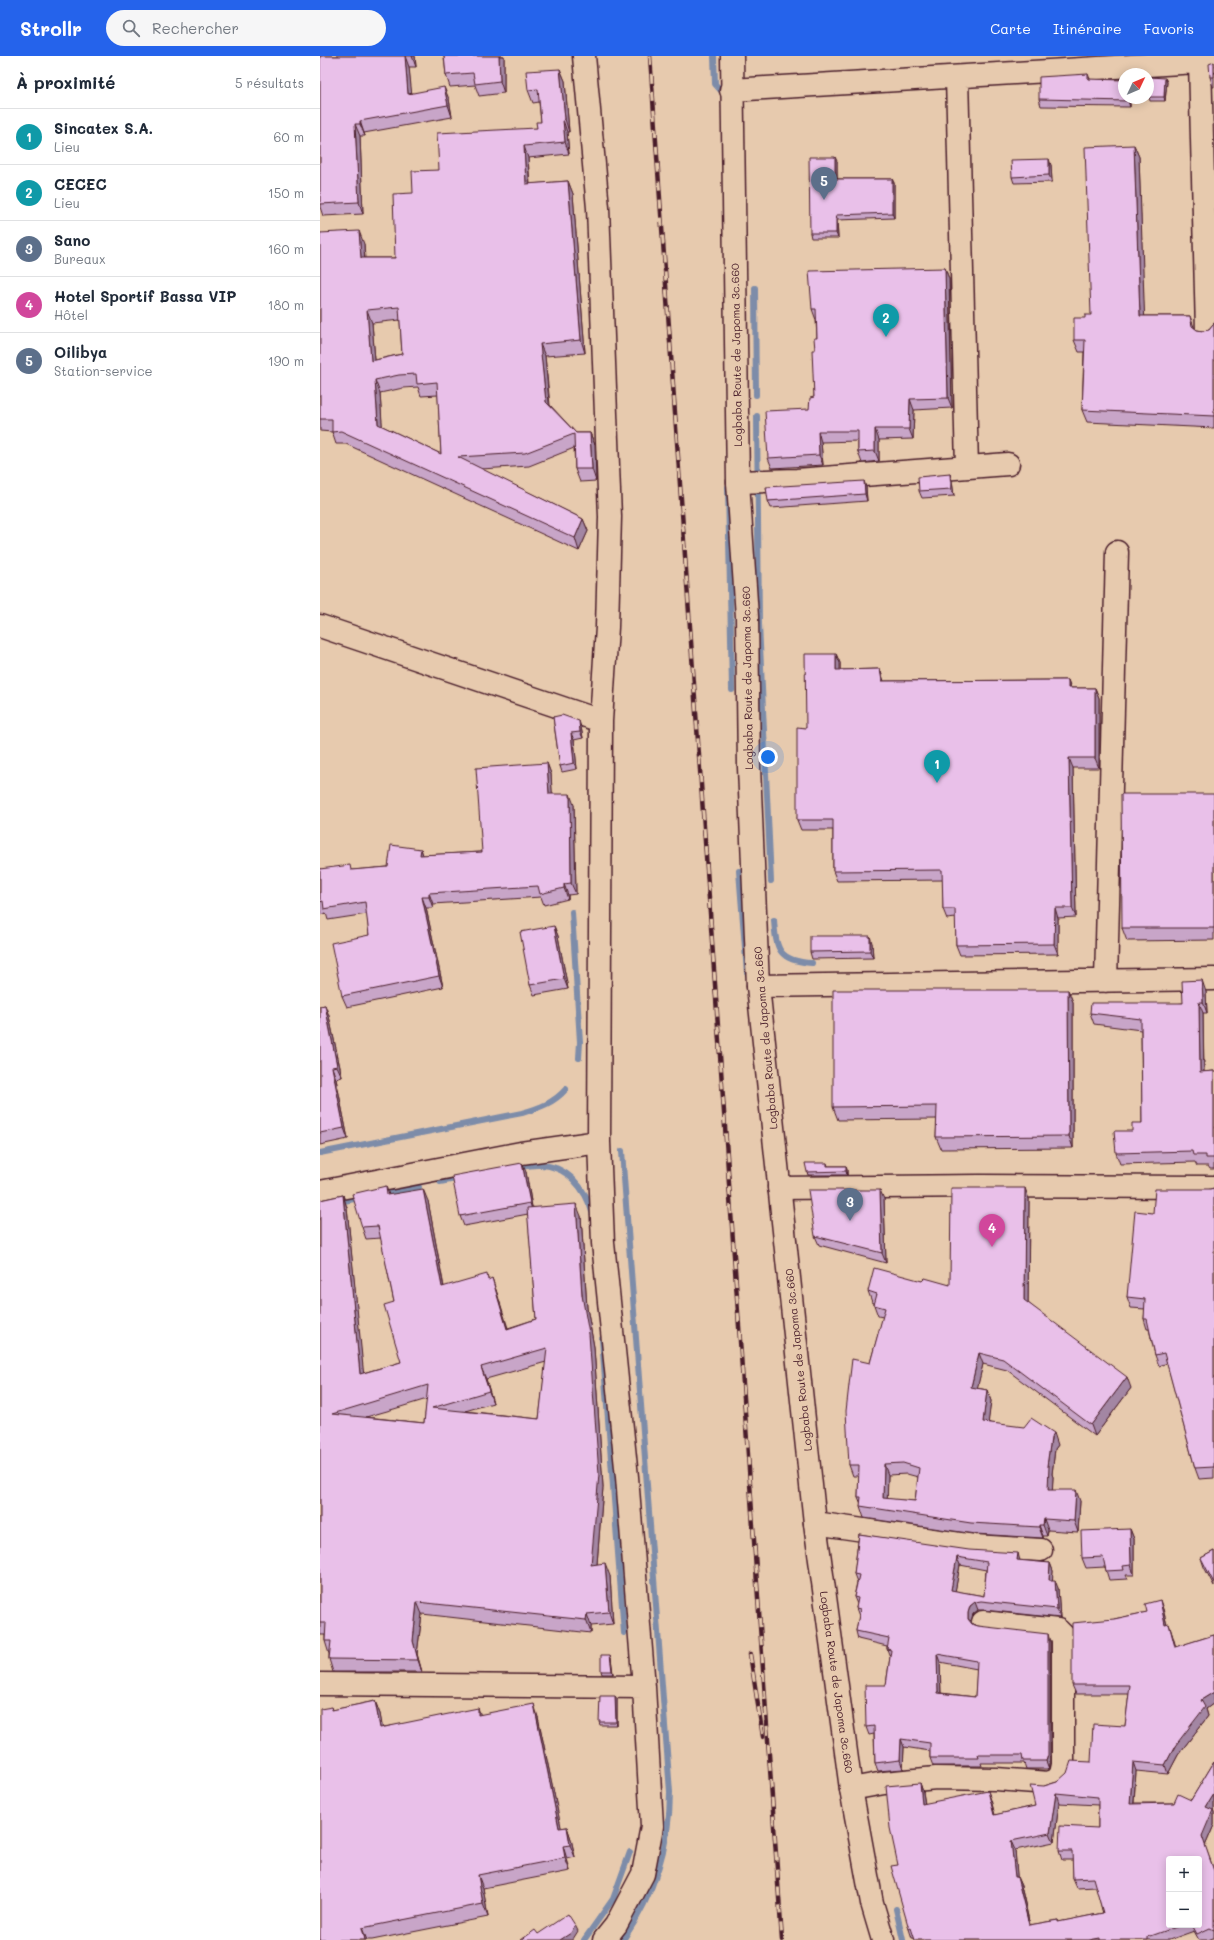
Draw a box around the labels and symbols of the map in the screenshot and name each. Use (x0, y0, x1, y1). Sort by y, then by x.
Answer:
north arrow (1118, 68, 1154, 104)
pin: 5 (811, 167, 837, 200)
street label: Logbaba Route de Japoma 3c.660 (727, 263, 745, 447)
pin: 2 (873, 304, 899, 337)
street label: Logbaba Route de Japoma 3c.660 (738, 586, 756, 770)
your location (758, 747, 778, 767)
pin: 1 (924, 750, 950, 783)
street label: Logbaba Route de Japoma 3c.660 (750, 946, 780, 1130)
pin: 3 (837, 1188, 863, 1221)
pin: 4 (979, 1214, 1005, 1247)
street label: Logbaba Route de Japoma 3c.660 (781, 1268, 815, 1452)
street label: Logbaba Route de Japoma 3c.660 (817, 1590, 857, 1774)

